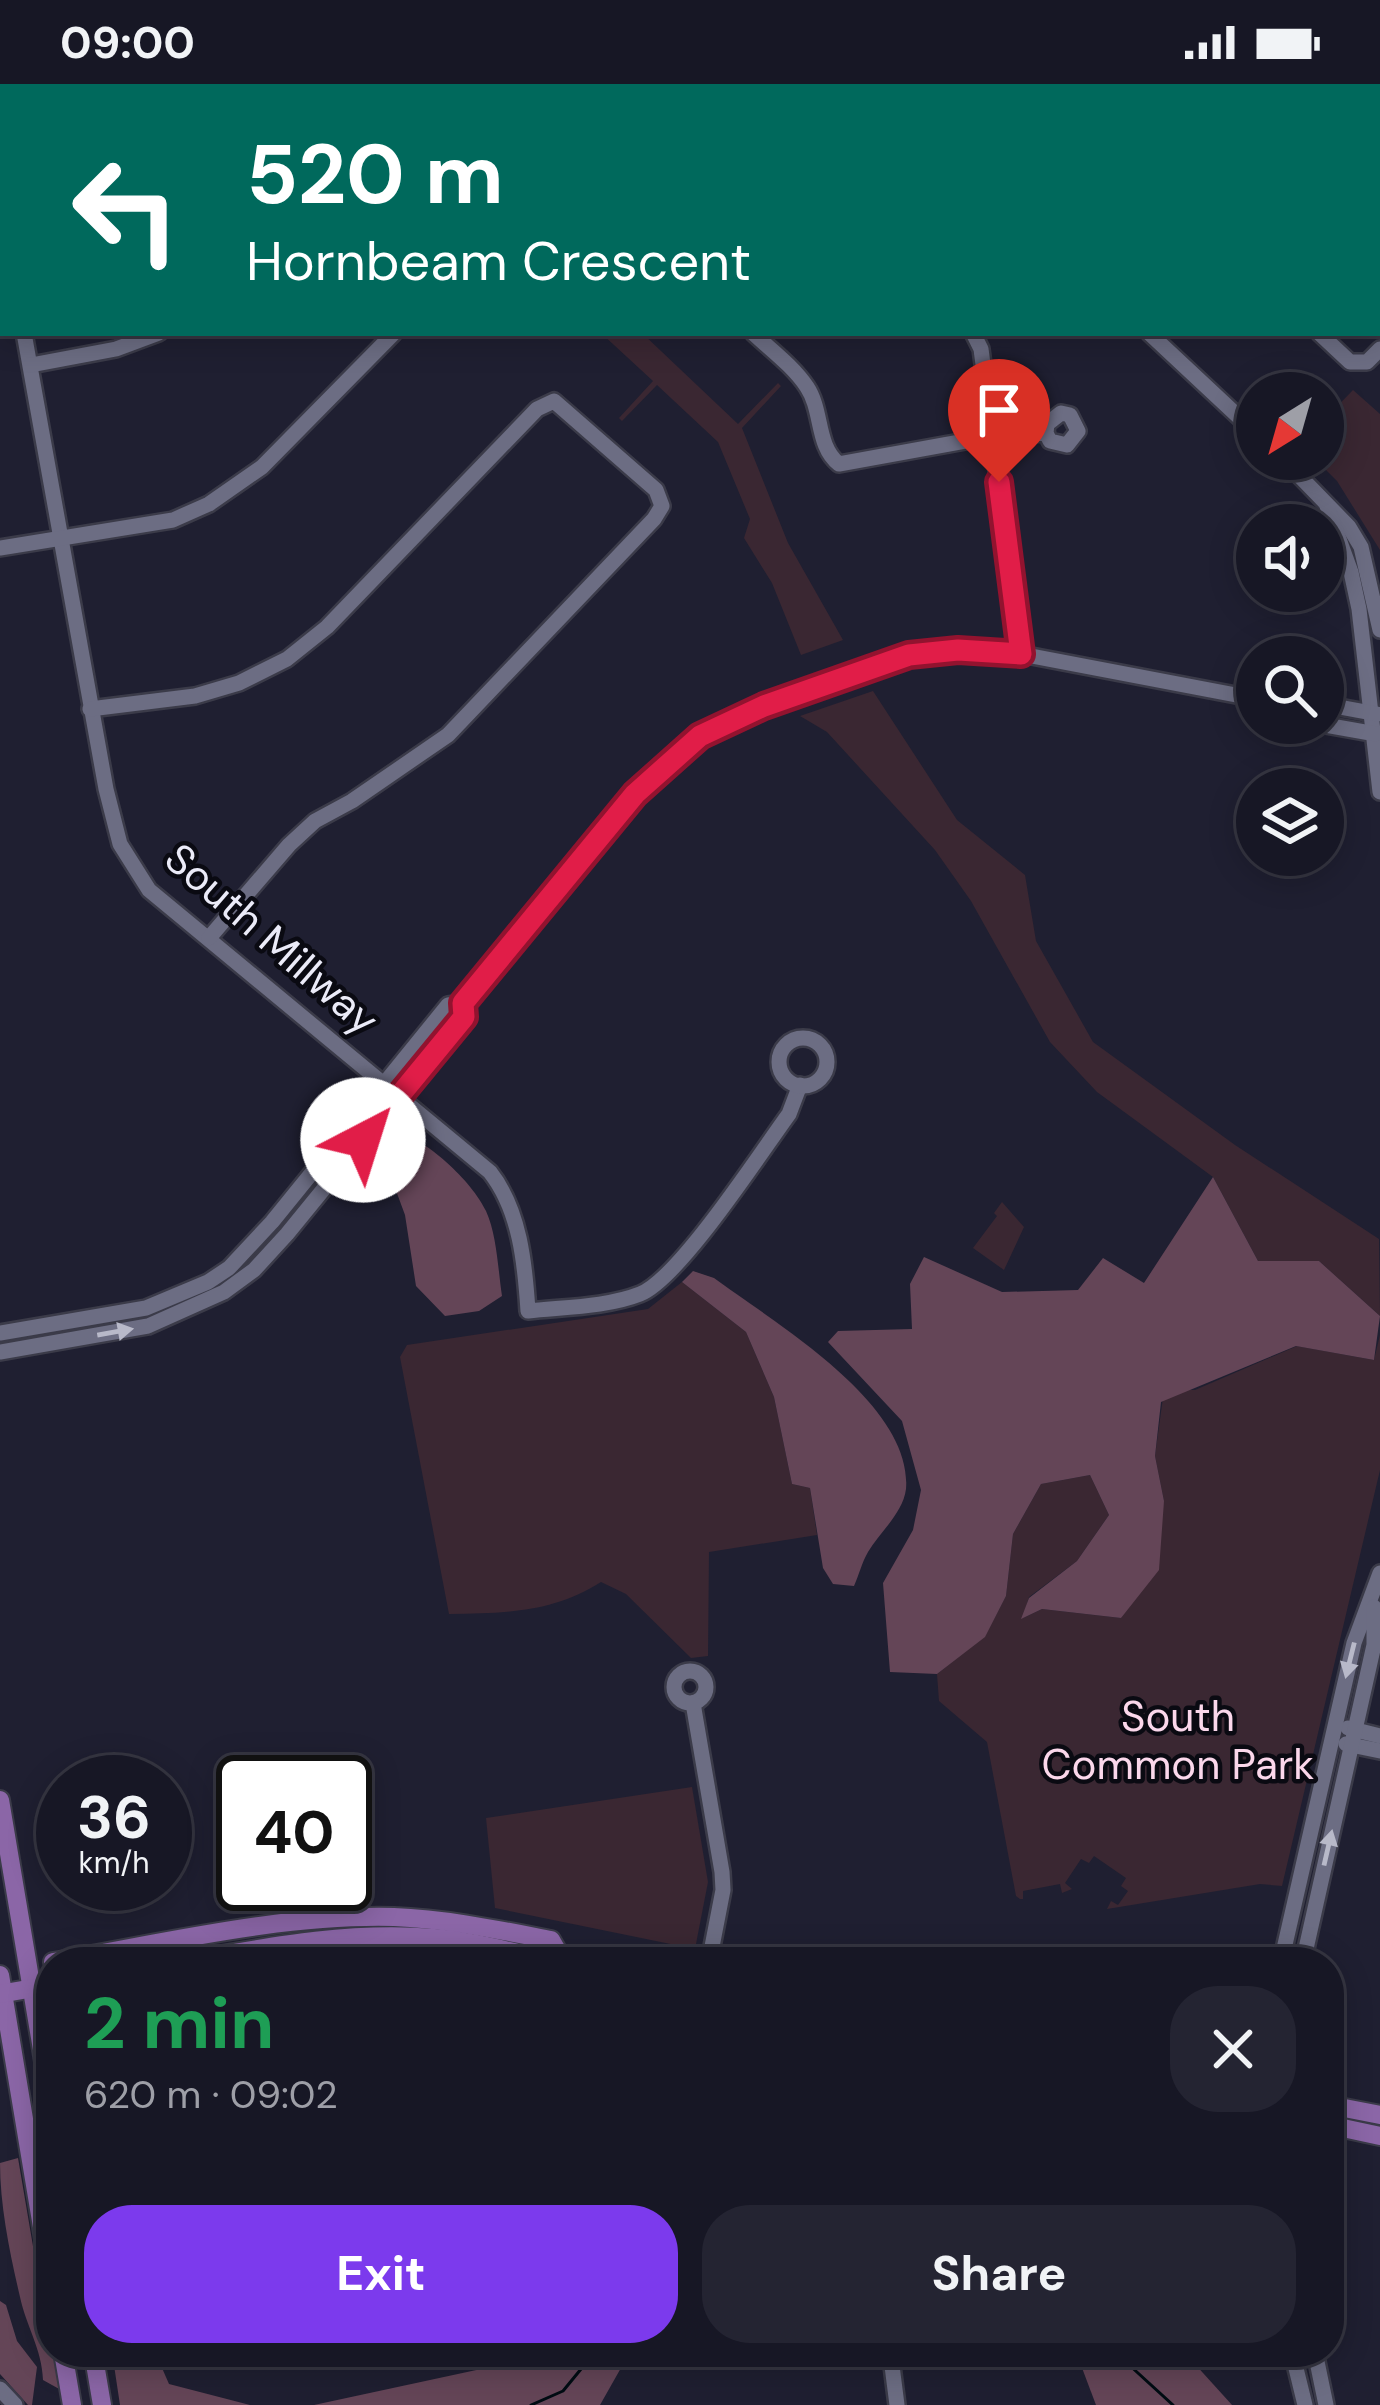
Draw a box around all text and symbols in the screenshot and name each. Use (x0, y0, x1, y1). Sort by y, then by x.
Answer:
text: 09:00 (60, 13, 195, 72)
text: 520 m (246, 120, 504, 229)
icon: left (48, 132, 204, 288)
text: Hornbeam Crescent (246, 226, 751, 297)
pin (948, 359, 1050, 482)
north arrow (1236, 372, 1344, 480)
map controls (1236, 372, 1344, 876)
icon: arrive (966, 377, 1032, 443)
button: sound (1236, 504, 1344, 612)
button: search (1236, 636, 1344, 744)
button: layers (1236, 768, 1344, 876)
street label: South Millway (154, 831, 390, 1047)
position arrow (300, 1077, 426, 1203)
one-way arrow (97, 1322, 135, 1341)
one-way arrow (1340, 1642, 1359, 1679)
park label: South Common Park (1041, 1689, 1315, 1792)
speed limit sign: 40 (216, 1755, 372, 1911)
text: 36 (77, 1778, 151, 1857)
one-way arrow (1319, 1828, 1338, 1866)
text: km/h (79, 1843, 149, 1882)
text: 2 min (84, 1977, 274, 2070)
button: close (1170, 1986, 1296, 2112)
text: 620 m · 09:02 (84, 2069, 338, 2120)
button: Exit (84, 2205, 678, 2343)
button: Share (702, 2205, 1296, 2343)

